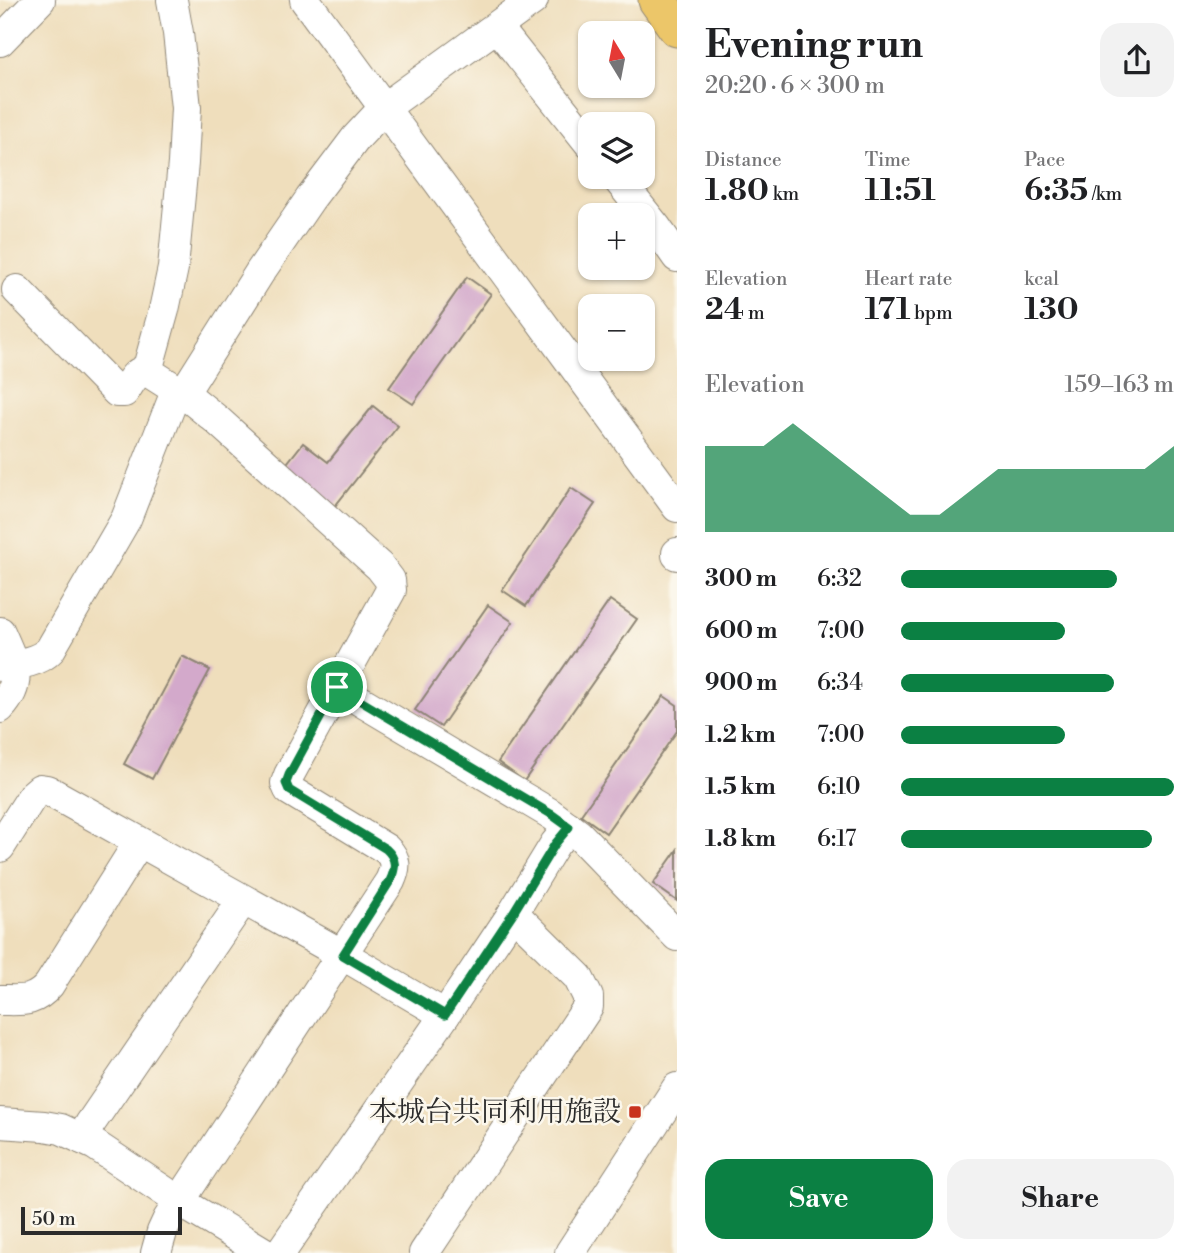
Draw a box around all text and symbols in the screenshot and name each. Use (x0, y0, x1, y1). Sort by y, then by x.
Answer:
north arrow (578, 21, 654, 98)
map controls (578, 21, 655, 371)
text: Evening run (705, 22, 923, 69)
button: share (1100, 23, 1174, 97)
text: 20:20 · 6 × 300 m (705, 72, 885, 100)
button: layers (578, 112, 655, 189)
text: Distance (705, 148, 782, 172)
text: Time (865, 148, 910, 172)
text: Pace (1024, 148, 1065, 172)
text: 1.80 (705, 172, 769, 210)
text: 11:51 (865, 172, 936, 210)
text: 6:35 (1024, 172, 1088, 210)
text: km (769, 182, 799, 206)
text: /km (1088, 182, 1122, 206)
button: + (578, 203, 655, 280)
text: Elevation (705, 267, 787, 291)
text: Heart rate (865, 267, 952, 291)
text: kcal (1024, 267, 1059, 291)
text: 24 (705, 291, 744, 329)
text: 171 (865, 291, 910, 329)
text: 130 (1024, 291, 1079, 329)
button: − (578, 294, 655, 371)
text: m (744, 301, 765, 325)
text: bpm (910, 301, 953, 325)
text: Elevation (705, 371, 805, 399)
text: 159–163 m (1064, 371, 1174, 399)
text: 300 m (705, 565, 777, 593)
text: 6:32 (817, 565, 862, 593)
text: 600 m (705, 617, 778, 645)
text: 7:00 (817, 617, 865, 645)
pin (307, 657, 367, 717)
icon: arrive (318, 668, 356, 706)
text: 900 m (705, 669, 778, 697)
text: 6:34 (817, 669, 863, 697)
text: 1.2 km (705, 721, 776, 749)
text: 7:00 (817, 721, 865, 749)
text: 1.5 km (705, 773, 776, 801)
text: 6:10 (817, 773, 861, 801)
text: 1.8 km (705, 825, 776, 853)
text: 6:17 (817, 825, 856, 853)
place label: 本城台共同利用施設 (369, 1095, 621, 1130)
marker: 本城台共同利用施設 (627, 1104, 643, 1120)
button: Save (705, 1159, 933, 1239)
button: Share (947, 1159, 1174, 1239)
scale bar (21, 1204, 182, 1236)
text: 50 m (32, 1207, 76, 1231)

